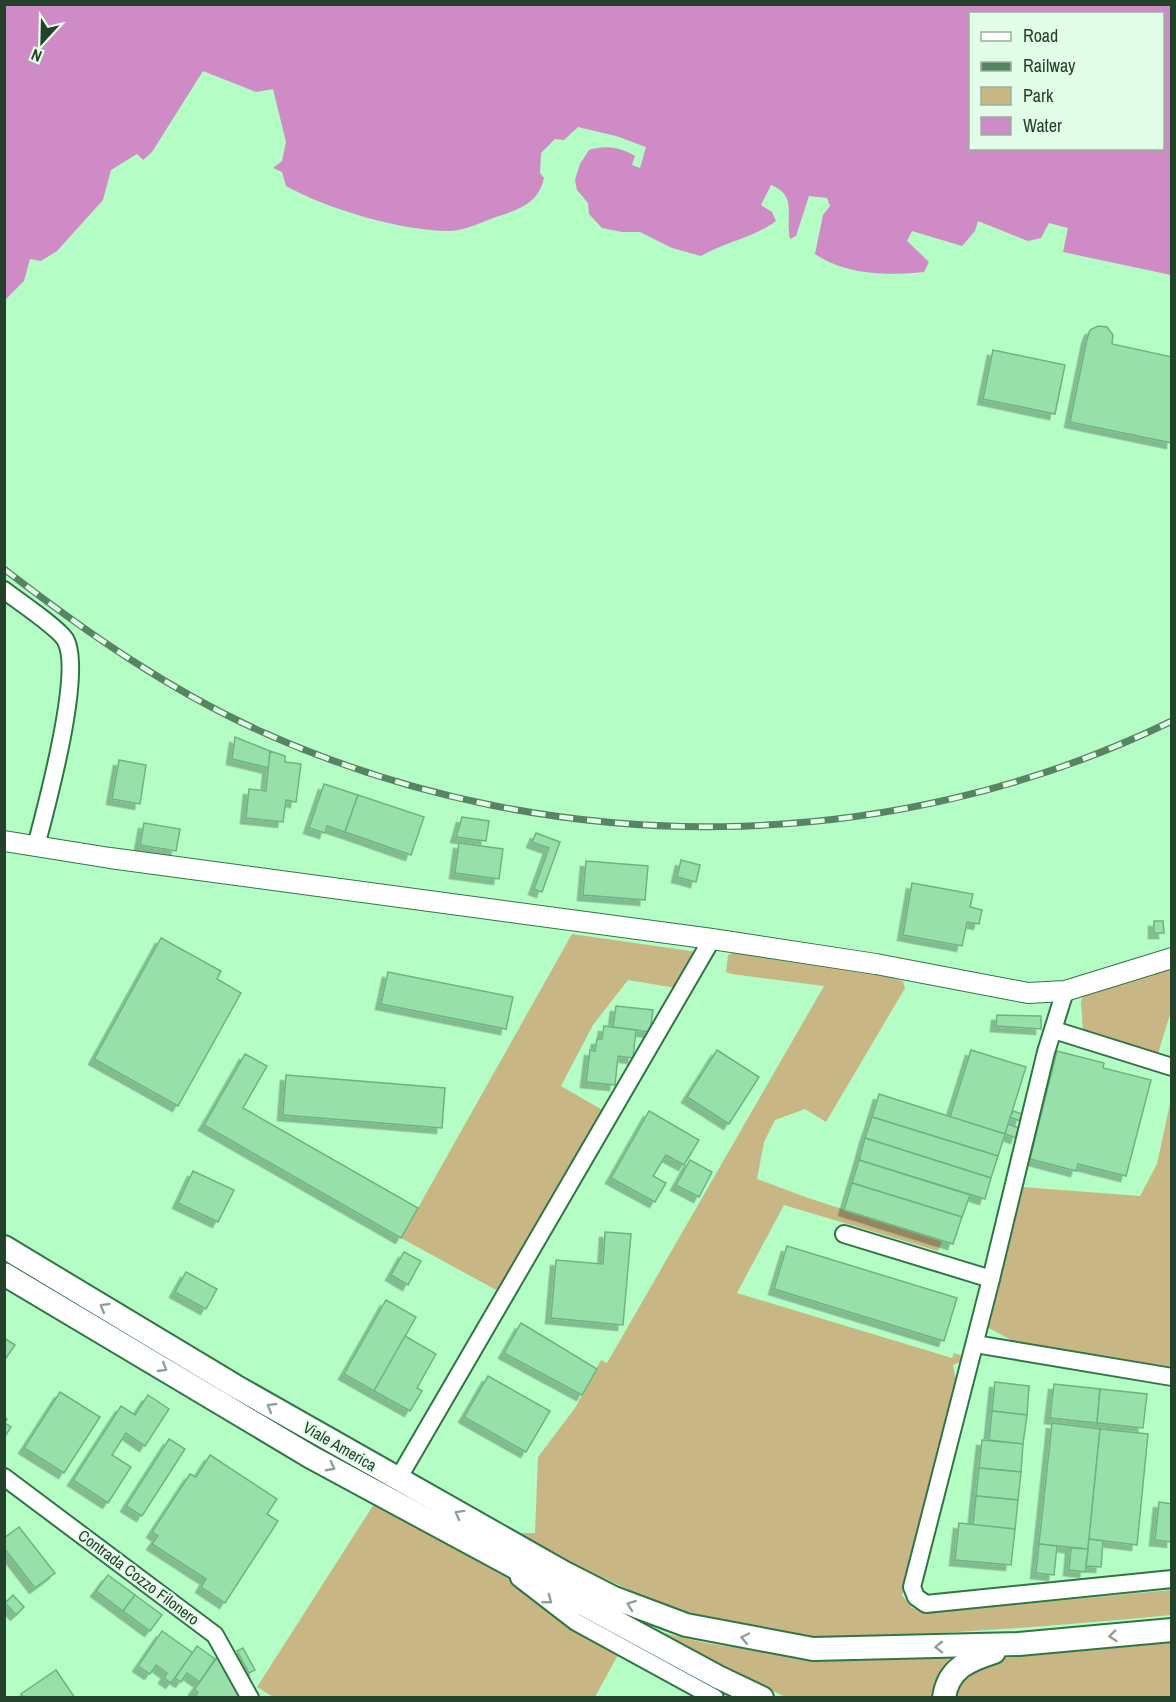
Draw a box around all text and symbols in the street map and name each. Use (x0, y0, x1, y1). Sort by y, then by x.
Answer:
north arrow (12, 12, 72, 72)
legend (969, 12, 1164, 150)
text: Road (1023, 23, 1058, 48)
text: N (28, 44, 45, 68)
text: Railway (1023, 53, 1076, 78)
text: Park (1023, 83, 1054, 108)
text: Water (1023, 113, 1062, 138)
one-way arrow (100, 1303, 110, 1315)
one-way arrow (157, 1361, 167, 1373)
one-way arrow (267, 1403, 278, 1414)
street label: Viale America (299, 1416, 381, 1476)
one-way arrow (325, 1460, 336, 1472)
one-way arrow (455, 1510, 465, 1521)
street label: Contrada Cozzo Filonero (74, 1524, 204, 1630)
one-way arrow (541, 1593, 552, 1604)
one-way arrow (627, 1599, 637, 1612)
one-way arrow (1109, 1629, 1118, 1642)
one-way arrow (740, 1633, 750, 1646)
one-way arrow (935, 1641, 944, 1653)

